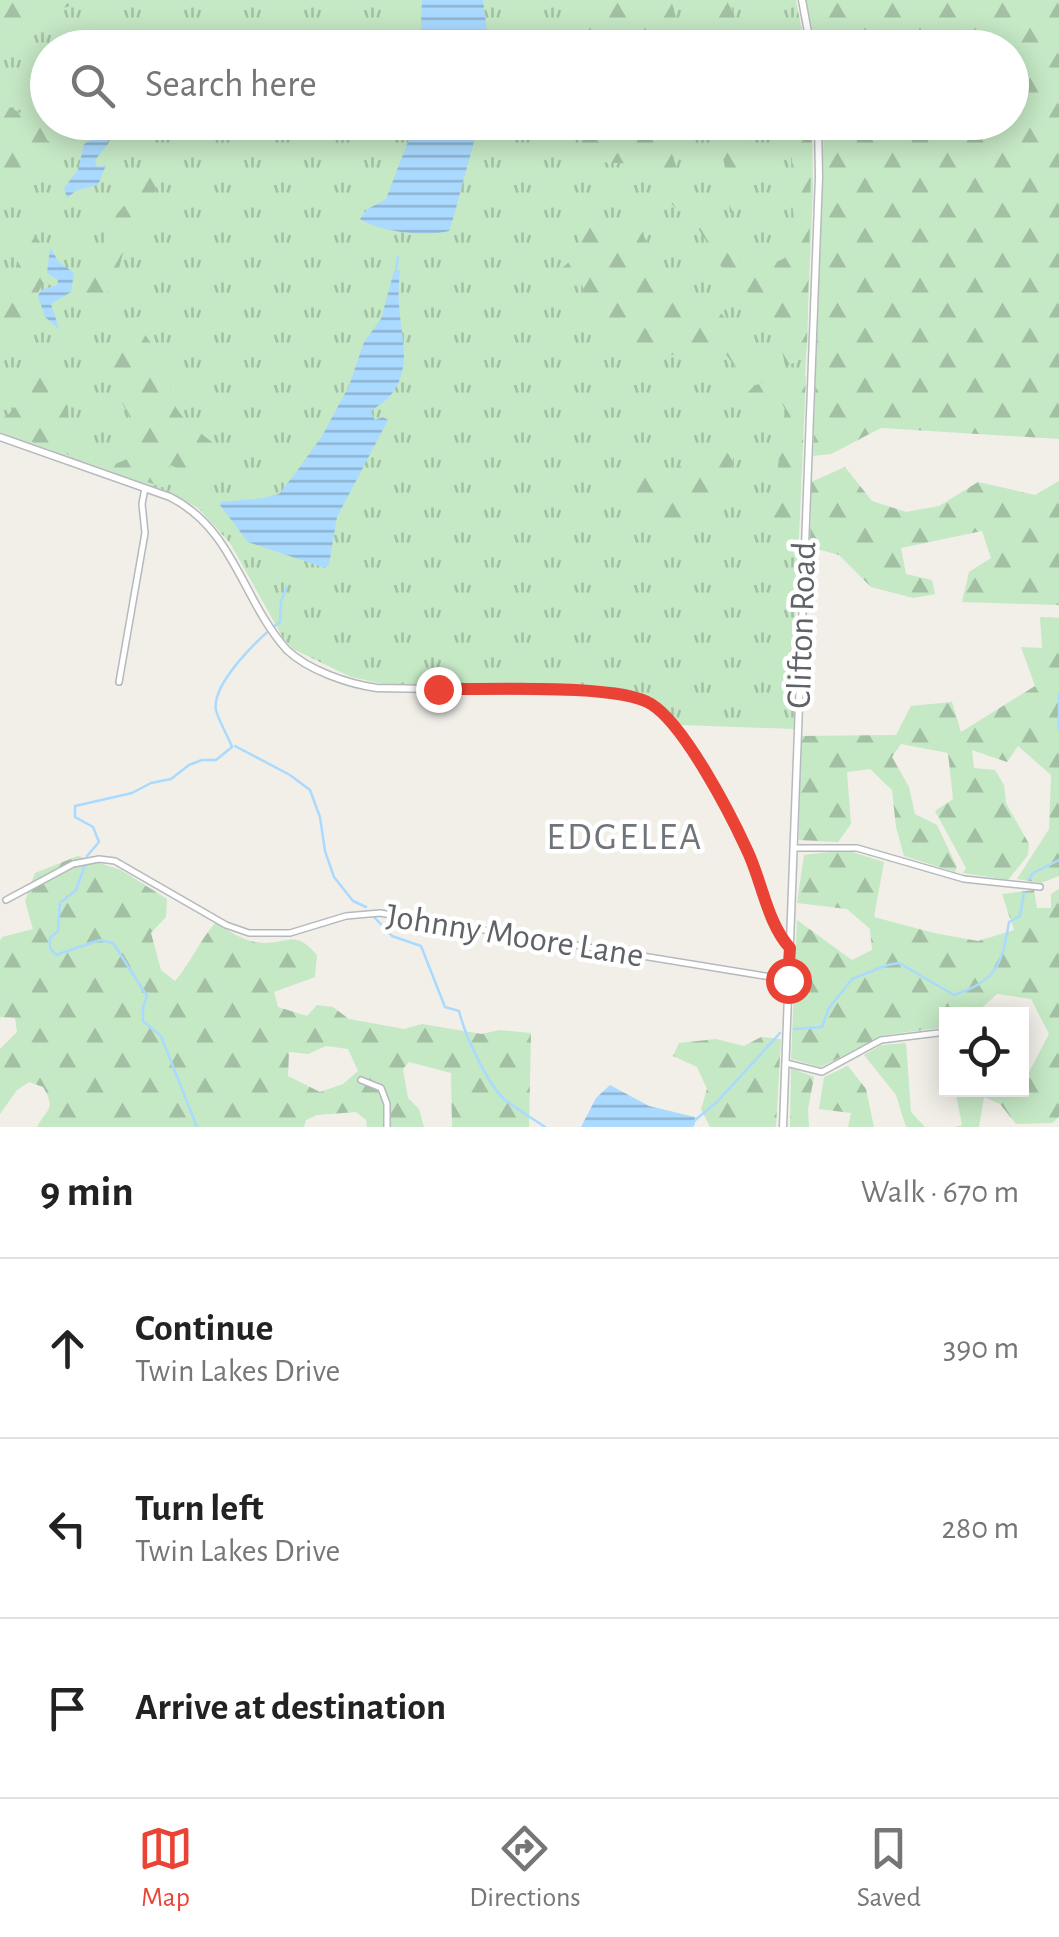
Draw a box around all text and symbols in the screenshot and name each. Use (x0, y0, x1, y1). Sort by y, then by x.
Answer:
search box (30, 30, 1029, 140)
icon: search (65, 58, 120, 113)
text: Search here (145, 66, 317, 104)
street label: Clifton Road (782, 541, 822, 709)
route end (416, 667, 462, 713)
district label: EDGELEA (546, 819, 704, 857)
street label: Johnny Moore Lane (384, 898, 646, 974)
route start (766, 958, 812, 1004)
map controls (939, 1007, 1029, 1097)
button: locate (939, 1007, 1029, 1097)
text: 9 min (40, 1171, 134, 1213)
text: Walk · 670 m (861, 1176, 1019, 1208)
text: Continue (135, 1310, 273, 1348)
icon: ahead (40, 1321, 95, 1376)
text: 390 m (943, 1332, 1019, 1364)
text: Twin Lakes Drive (135, 1355, 340, 1387)
text: Turn left (135, 1490, 263, 1528)
icon: left (40, 1501, 95, 1556)
text: 280 m (941, 1512, 1019, 1544)
text: Twin Lakes Drive (135, 1535, 340, 1567)
icon: arrive (40, 1681, 95, 1736)
text: Arrive at destination (135, 1689, 446, 1727)
tab: Map (138, 1821, 193, 1915)
tab: Directions (469, 1821, 581, 1915)
tab: Saved (857, 1821, 921, 1915)

